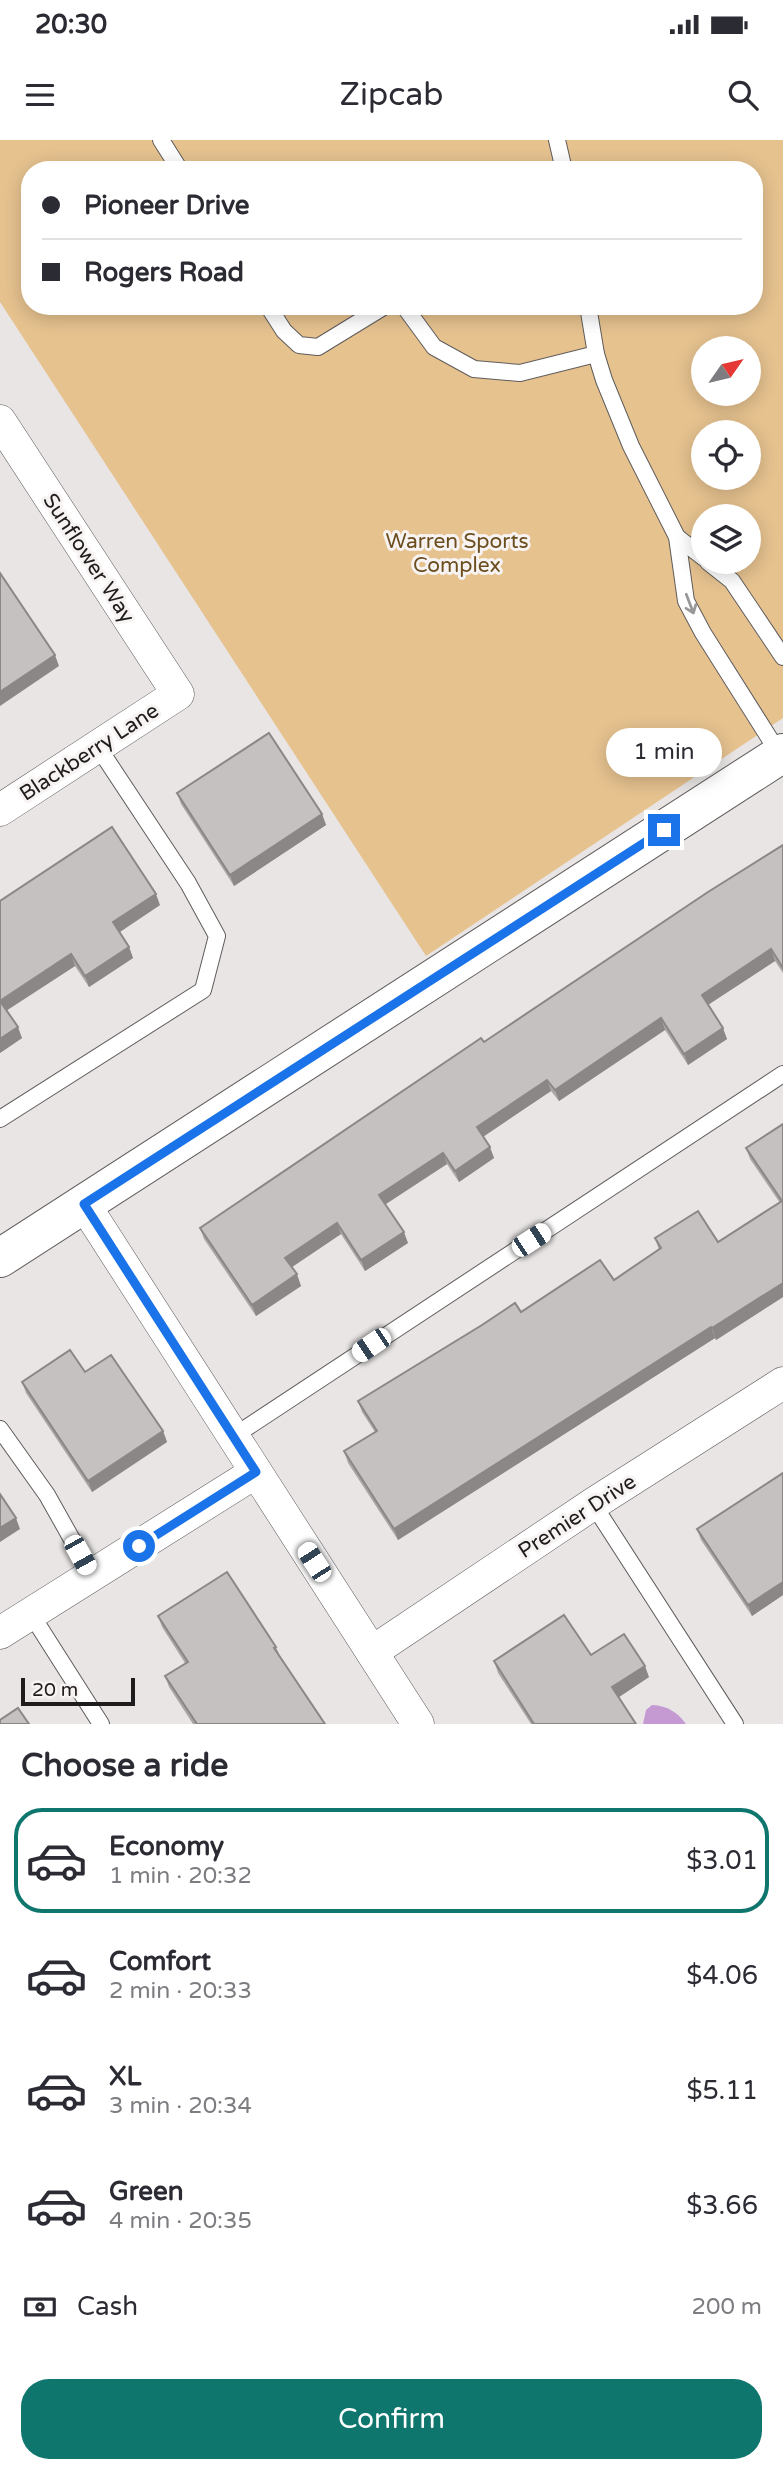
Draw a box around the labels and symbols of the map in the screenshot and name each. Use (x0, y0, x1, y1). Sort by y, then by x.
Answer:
north arrow (691, 336, 761, 406)
street label: Sunflower Way (37, 489, 140, 628)
park label: Warren Sports Complex (385, 529, 529, 578)
one-way arrow (684, 593, 697, 615)
street label: Blackberry Lane (15, 698, 164, 807)
callout: 1 min (606, 728, 722, 778)
route end (648, 814, 680, 846)
car (508, 1220, 555, 1260)
car (348, 1325, 395, 1365)
street label: Premier Drive (514, 1469, 641, 1564)
route start (123, 1530, 155, 1562)
car (61, 1532, 100, 1578)
car (294, 1539, 335, 1585)
scale bar (21, 1675, 135, 1707)

